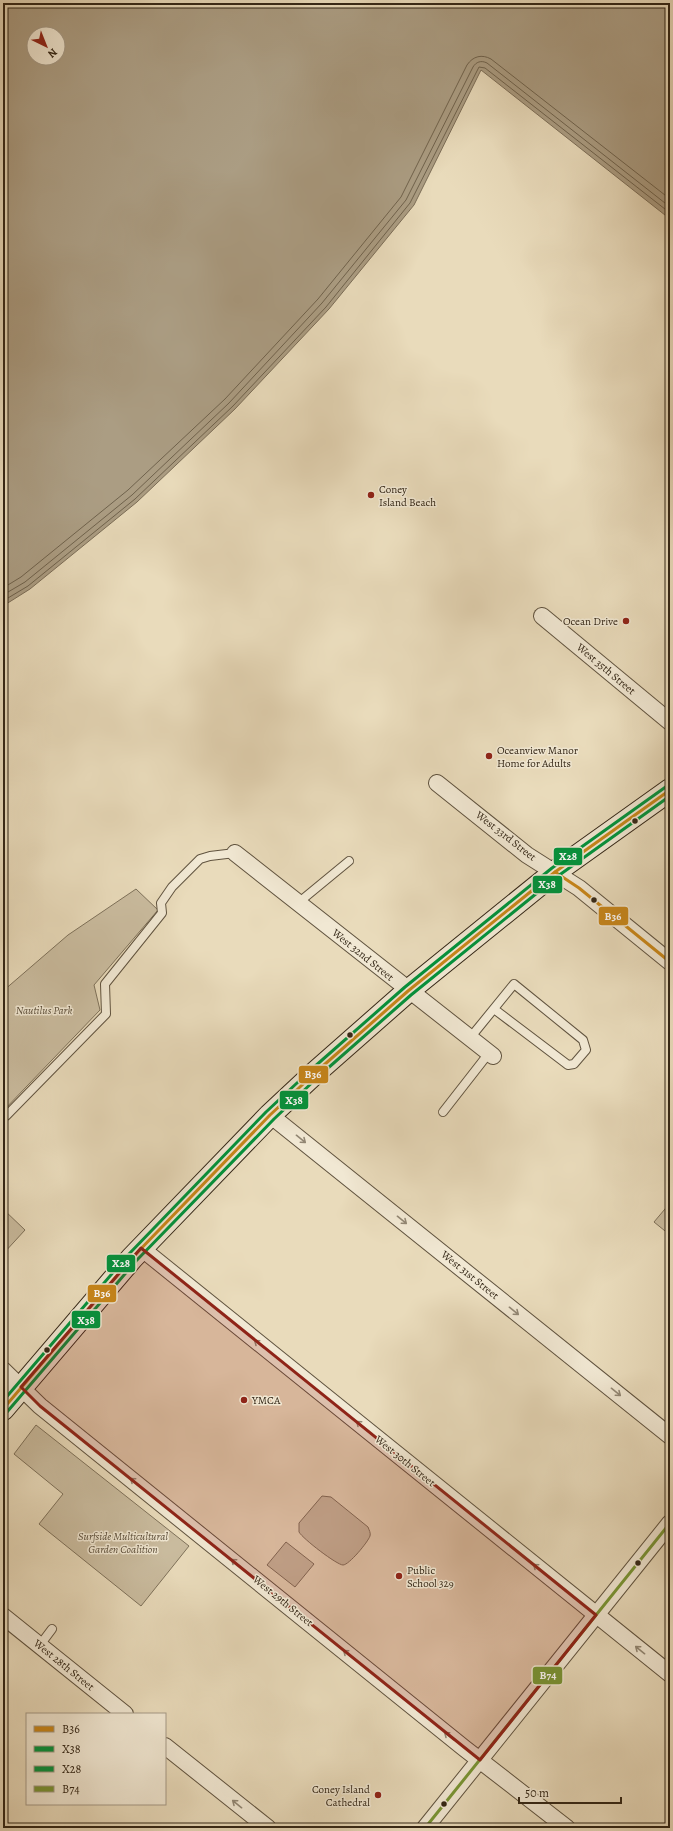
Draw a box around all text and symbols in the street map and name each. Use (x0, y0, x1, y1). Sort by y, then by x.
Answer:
north arrow (26, 26, 66, 66)
text: N (44, 45, 61, 61)
place label: Coney Island Beach (379, 482, 436, 510)
marker: Coney Island Beach (366, 490, 376, 500)
place label: Ocean Drive (563, 614, 618, 629)
marker: Ocean Drive (621, 616, 631, 626)
street label: West 35th Street (573, 639, 639, 698)
place label: Oceanview Manor Home for Adults (497, 743, 578, 771)
marker: Oceanview Manor Home for Adults (484, 751, 494, 761)
street label: West 33rd Street (472, 807, 540, 865)
unlabelled marker (630, 816, 640, 826)
line badge: X28 (553, 847, 583, 866)
text: X28 (559, 849, 577, 864)
line badge: X38 (532, 875, 563, 894)
text: X38 (538, 877, 556, 892)
unlabelled marker (589, 895, 599, 905)
line badge: B36 (598, 906, 629, 926)
text: B36 (605, 909, 621, 924)
street label: West 32nd Street (328, 925, 397, 985)
park label: Nautilus Park (16, 1003, 72, 1018)
unlabelled marker (345, 1030, 355, 1040)
line badge: B36 (298, 1065, 329, 1084)
text: B36 (305, 1067, 321, 1082)
line badge: X38 (279, 1090, 309, 1110)
text: X38 (285, 1093, 303, 1108)
one-way arrow (295, 1134, 306, 1143)
one-way arrow (397, 1216, 408, 1225)
street label: West 31st Street (437, 1246, 502, 1303)
line badge: X28 (106, 1254, 136, 1273)
text: X28 (112, 1256, 130, 1271)
line badge: B36 (87, 1284, 117, 1303)
text: B36 (94, 1286, 110, 1301)
one-way arrow (509, 1306, 520, 1315)
line badge: X38 (71, 1310, 101, 1329)
text: X38 (77, 1313, 95, 1328)
one-way arrow (254, 1339, 265, 1348)
unlabelled marker (42, 1345, 52, 1355)
one-way arrow (610, 1388, 621, 1397)
place label: YMCA (251, 1393, 281, 1408)
marker: YMCA (239, 1395, 249, 1405)
one-way arrow (355, 1421, 366, 1430)
street label: West 30th Street (371, 1431, 439, 1490)
one-way arrow (129, 1478, 140, 1486)
park label: Surfside Multicultural Garden Coalition (78, 1529, 168, 1557)
unlabelled marker (633, 1558, 643, 1568)
one-way arrow (231, 1559, 242, 1567)
place label: Public School 329 (407, 1563, 454, 1591)
one-way arrow (533, 1564, 544, 1573)
street label: West 29th Street (249, 1571, 317, 1630)
marker: Public School 329 (394, 1571, 404, 1581)
street label: West 28th Street (30, 1635, 98, 1694)
one-way arrow (634, 1645, 645, 1654)
one-way arrow (343, 1649, 354, 1658)
line badge: B74 (532, 1666, 563, 1685)
text: B74 (540, 1668, 556, 1683)
legend (26, 1713, 166, 1805)
text: B36 (62, 1721, 80, 1737)
one-way arrow (444, 1731, 455, 1740)
text: X38 (62, 1741, 81, 1757)
text: X28 (62, 1761, 82, 1777)
scale bar (519, 1779, 621, 1805)
text: B74 (62, 1781, 80, 1797)
place label: Coney Island Cathedral (312, 1782, 370, 1810)
text: 50 m (525, 1785, 549, 1801)
marker: Coney Island Cathedral (373, 1790, 383, 1800)
one-way arrow (232, 1799, 243, 1808)
unlabelled marker (439, 1799, 449, 1809)

